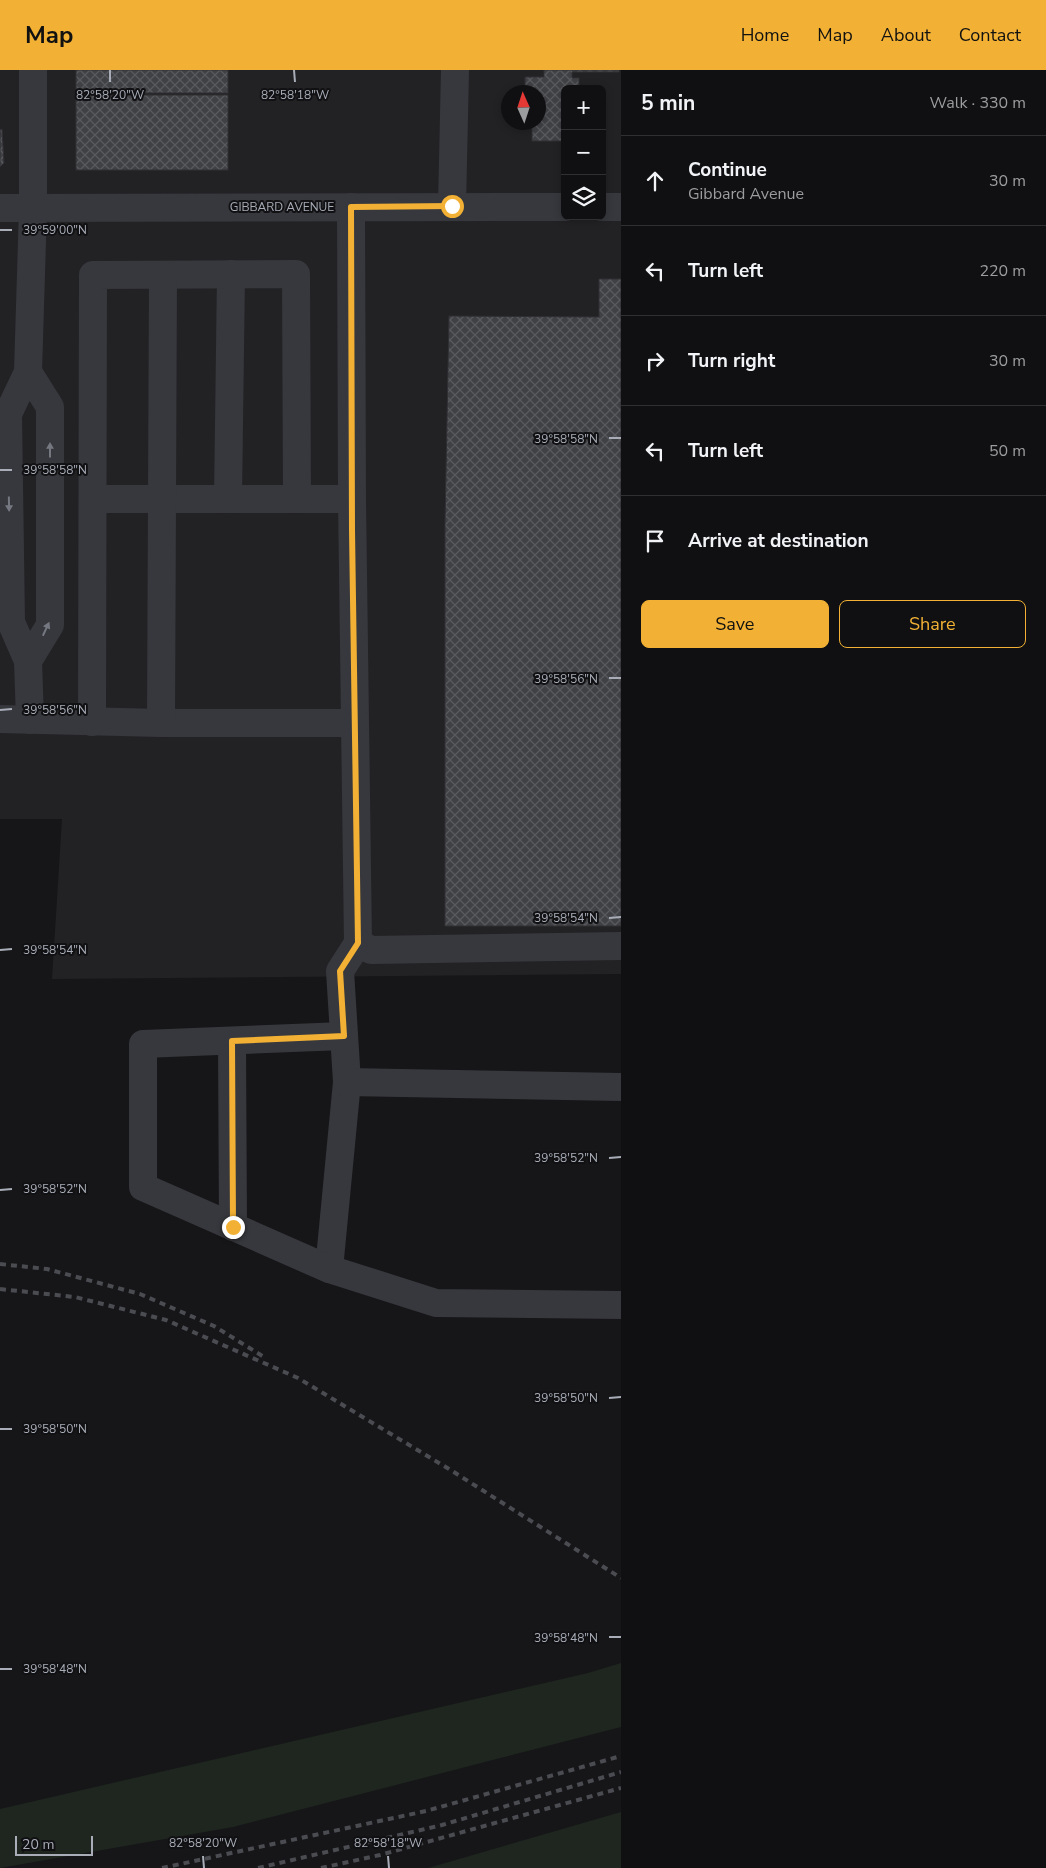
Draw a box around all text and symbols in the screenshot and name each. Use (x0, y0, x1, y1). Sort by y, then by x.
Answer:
text: Map (25, 19, 73, 51)
text: Home (741, 23, 789, 47)
text: Map (817, 23, 853, 47)
text: About (881, 23, 931, 47)
text: Contact (959, 23, 1021, 47)
north arrow (501, 85, 546, 130)
map controls (561, 85, 606, 220)
button: + (561, 85, 606, 130)
text: 82°58'20"W (76, 87, 144, 103)
text: 82°58'18"W (261, 87, 329, 103)
text: 5 min (641, 89, 695, 117)
text: Walk · 330 m (930, 92, 1026, 114)
button: − (561, 130, 606, 175)
text: Continue (688, 157, 767, 183)
icon: ahead (641, 167, 669, 195)
text: 30 m (989, 170, 1026, 192)
button: layers (561, 175, 606, 220)
text: Gibbard Avenue (688, 183, 804, 205)
route start (441, 195, 464, 218)
street label: GIBBARD AVENUE (230, 199, 334, 215)
text: 39°59'00"N (23, 222, 87, 238)
icon: left (641, 257, 669, 285)
text: Turn left (688, 258, 763, 284)
text: 220 m (979, 260, 1026, 282)
icon: right (641, 347, 669, 375)
text: Turn right (688, 348, 775, 374)
text: 30 m (989, 350, 1026, 372)
text: 39°58'58"N (534, 431, 598, 447)
icon: left (641, 437, 669, 465)
text: Turn left (688, 438, 763, 464)
text: 50 m (989, 440, 1026, 462)
one-way arrow (46, 442, 54, 458)
text: 39°58'58"N (23, 462, 87, 478)
one-way arrow (5, 496, 13, 512)
icon: arrive (641, 527, 669, 555)
text: Arrive at destination (688, 528, 869, 554)
button: Save (641, 600, 829, 648)
button: Share (839, 600, 1026, 648)
one-way arrow (42, 622, 51, 637)
text: 39°58'56"N (534, 671, 598, 687)
text: 39°58'56"N (23, 702, 87, 718)
text: 39°58'54"N (534, 910, 598, 926)
text: 39°58'54"N (23, 942, 87, 958)
text: 39°58'52"N (534, 1150, 598, 1166)
text: 39°58'52"N (23, 1181, 87, 1197)
route end (222, 1216, 245, 1239)
text: 39°58'50"N (534, 1390, 598, 1406)
text: 39°58'50"N (23, 1421, 87, 1437)
text: 39°58'48"N (534, 1630, 598, 1646)
text: 39°58'48"N (23, 1661, 87, 1677)
scale bar (15, 1833, 92, 1856)
text: 20 m (22, 1835, 54, 1854)
text: 82°58'20"W (169, 1835, 237, 1851)
text: 82°58'18"W (354, 1835, 422, 1851)

